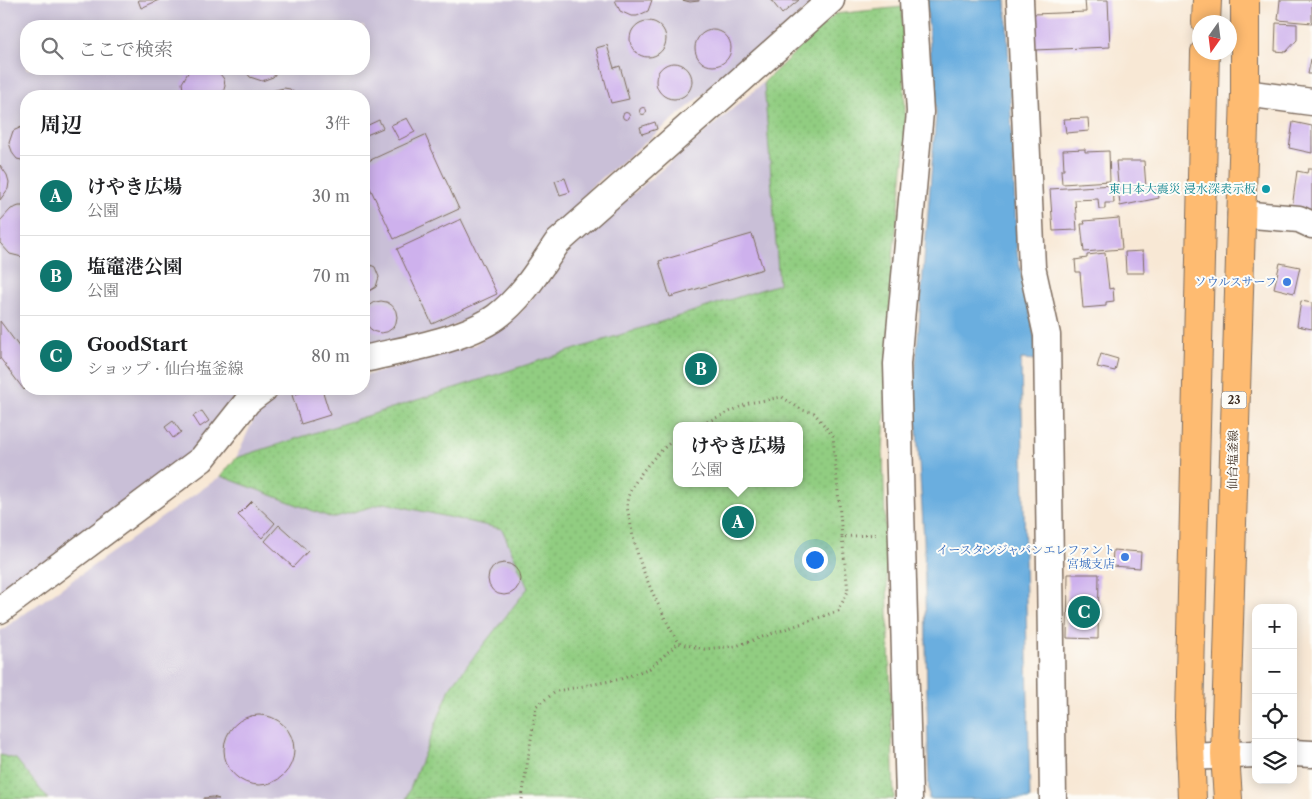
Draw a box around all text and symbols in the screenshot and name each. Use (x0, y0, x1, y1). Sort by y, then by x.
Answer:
north arrow (1192, 15, 1237, 60)
search box (20, 20, 370, 75)
icon: search (38, 34, 66, 62)
text: ここで検索 (78, 38, 173, 61)
text: 周辺 (40, 112, 82, 137)
text: 3件 (325, 113, 350, 133)
text: けやき広場 (87, 175, 182, 198)
place label: 東日本大震災 浸水深表示板 (1109, 181, 1256, 196)
marker: 東日本大震災 浸水深表示板 (1260, 183, 1272, 195)
text: A (50, 186, 62, 206)
text: 30 m (312, 186, 350, 206)
text: 公園 (87, 200, 119, 220)
text: 塩竈港公園 (87, 255, 182, 278)
text: B (50, 266, 62, 286)
text: 70 m (313, 266, 350, 286)
place label: ソウルスサーフ (1195, 274, 1277, 289)
marker: ソウルスサーフ (1281, 276, 1293, 288)
text: 公園 (87, 280, 119, 300)
text: GoodStart (87, 333, 188, 356)
text: C (50, 346, 62, 366)
text: 80 m (311, 346, 350, 366)
pin: B (685, 350, 717, 388)
text: ショップ · 仙台塩釜線 (87, 358, 244, 378)
road number: 23 (1222, 392, 1246, 408)
popup (673, 422, 803, 487)
street label: 仙台塩釜線 (1224, 430, 1241, 490)
text: けやき広場 (690, 434, 786, 457)
text: 公園 (690, 459, 723, 479)
pin: A (722, 503, 754, 541)
place label: イースタンジャパンエレファント 宮城支店 (936, 542, 1115, 571)
your location (802, 547, 828, 573)
marker: イースタンジャパンエレファント 宮城支店 (1119, 551, 1131, 563)
pin: C (1068, 593, 1100, 631)
map controls (1252, 604, 1297, 784)
button: + (1252, 604, 1297, 649)
button: − (1252, 649, 1297, 694)
button: locate (1252, 694, 1297, 739)
button: layers (1252, 739, 1297, 784)

